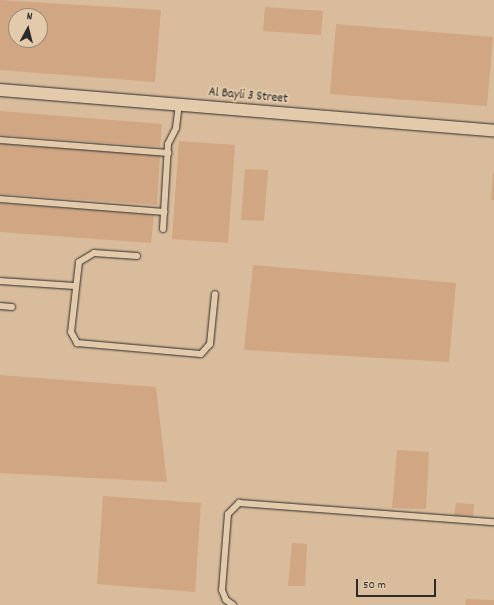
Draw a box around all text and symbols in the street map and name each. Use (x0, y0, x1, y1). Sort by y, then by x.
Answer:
north arrow (8, 8, 48, 48)
text: N (26, 9, 33, 25)
street label: Al Bayli 3 Street (208, 86, 288, 108)
scale bar (358, 571, 438, 597)
text: 50 m (363, 577, 386, 594)

